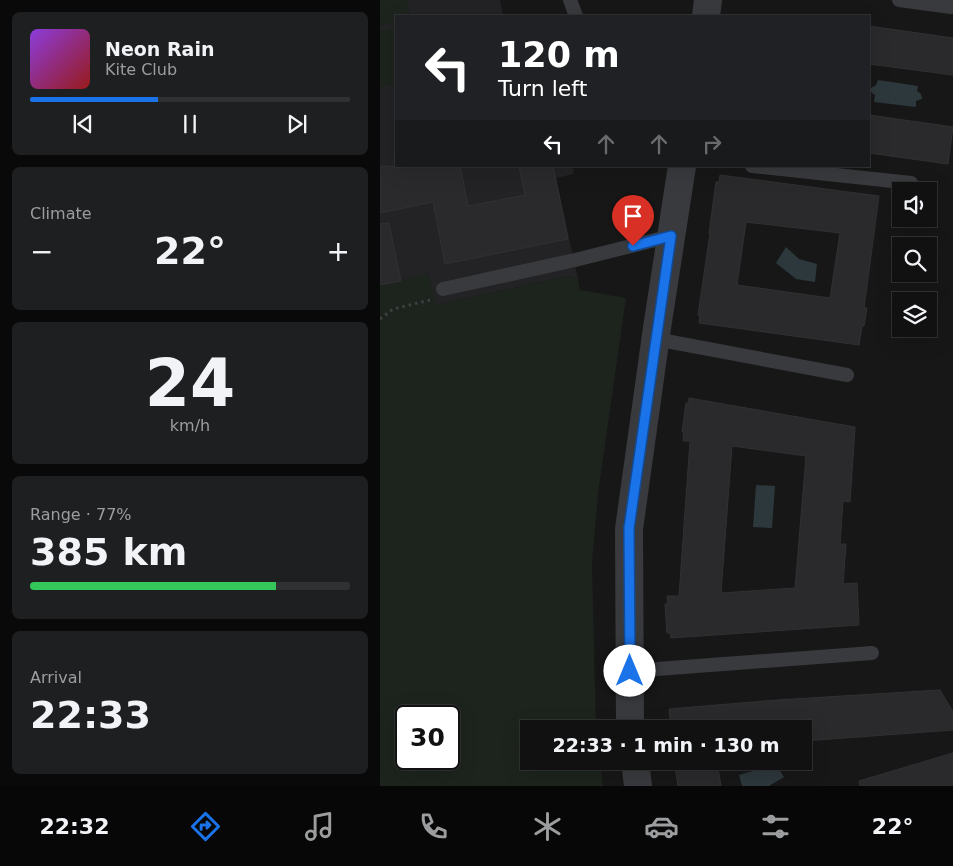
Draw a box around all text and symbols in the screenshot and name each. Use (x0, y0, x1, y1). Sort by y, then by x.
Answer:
icon: left (415, 35, 480, 100)
text: 120 m (498, 35, 620, 75)
text: Neon Rain (105, 38, 214, 60)
text: Kite Club (105, 60, 177, 79)
text: Turn left (498, 76, 587, 101)
icon: previous (69, 110, 97, 138)
icon: pause (176, 110, 204, 138)
icon: next (283, 110, 311, 138)
icon: left (539, 130, 567, 158)
icon: ahead (592, 130, 620, 158)
icon: ahead (645, 130, 673, 158)
icon: right (698, 130, 726, 158)
map controls (892, 182, 937, 337)
button: sound (892, 182, 937, 227)
pin (612, 195, 654, 246)
icon: arrive (619, 202, 647, 230)
text: Climate (30, 204, 92, 223)
text: 22° (154, 229, 226, 273)
text: − (30, 235, 53, 268)
text: + (327, 235, 350, 268)
button: search (892, 237, 937, 282)
button: layers (892, 292, 937, 337)
text: 24 (145, 346, 235, 421)
text: km/h (170, 416, 210, 435)
text: Range · 77% (30, 505, 132, 524)
text: 385 km (30, 530, 187, 574)
position arrow (603, 644, 655, 696)
text: Arrival (30, 668, 82, 687)
text: 22:33 (30, 693, 151, 737)
speed limit sign: 30 (395, 705, 460, 770)
text: 22:33 · 1 min · 130 m (552, 734, 780, 756)
icon: directions (188, 809, 223, 844)
icon: music (302, 809, 337, 844)
icon: phone (416, 809, 451, 844)
icon: climate (530, 809, 565, 844)
icon: car (644, 809, 679, 844)
icon: filters (758, 809, 793, 844)
text: 22:32 (39, 814, 109, 839)
text: 22° (872, 814, 913, 839)

